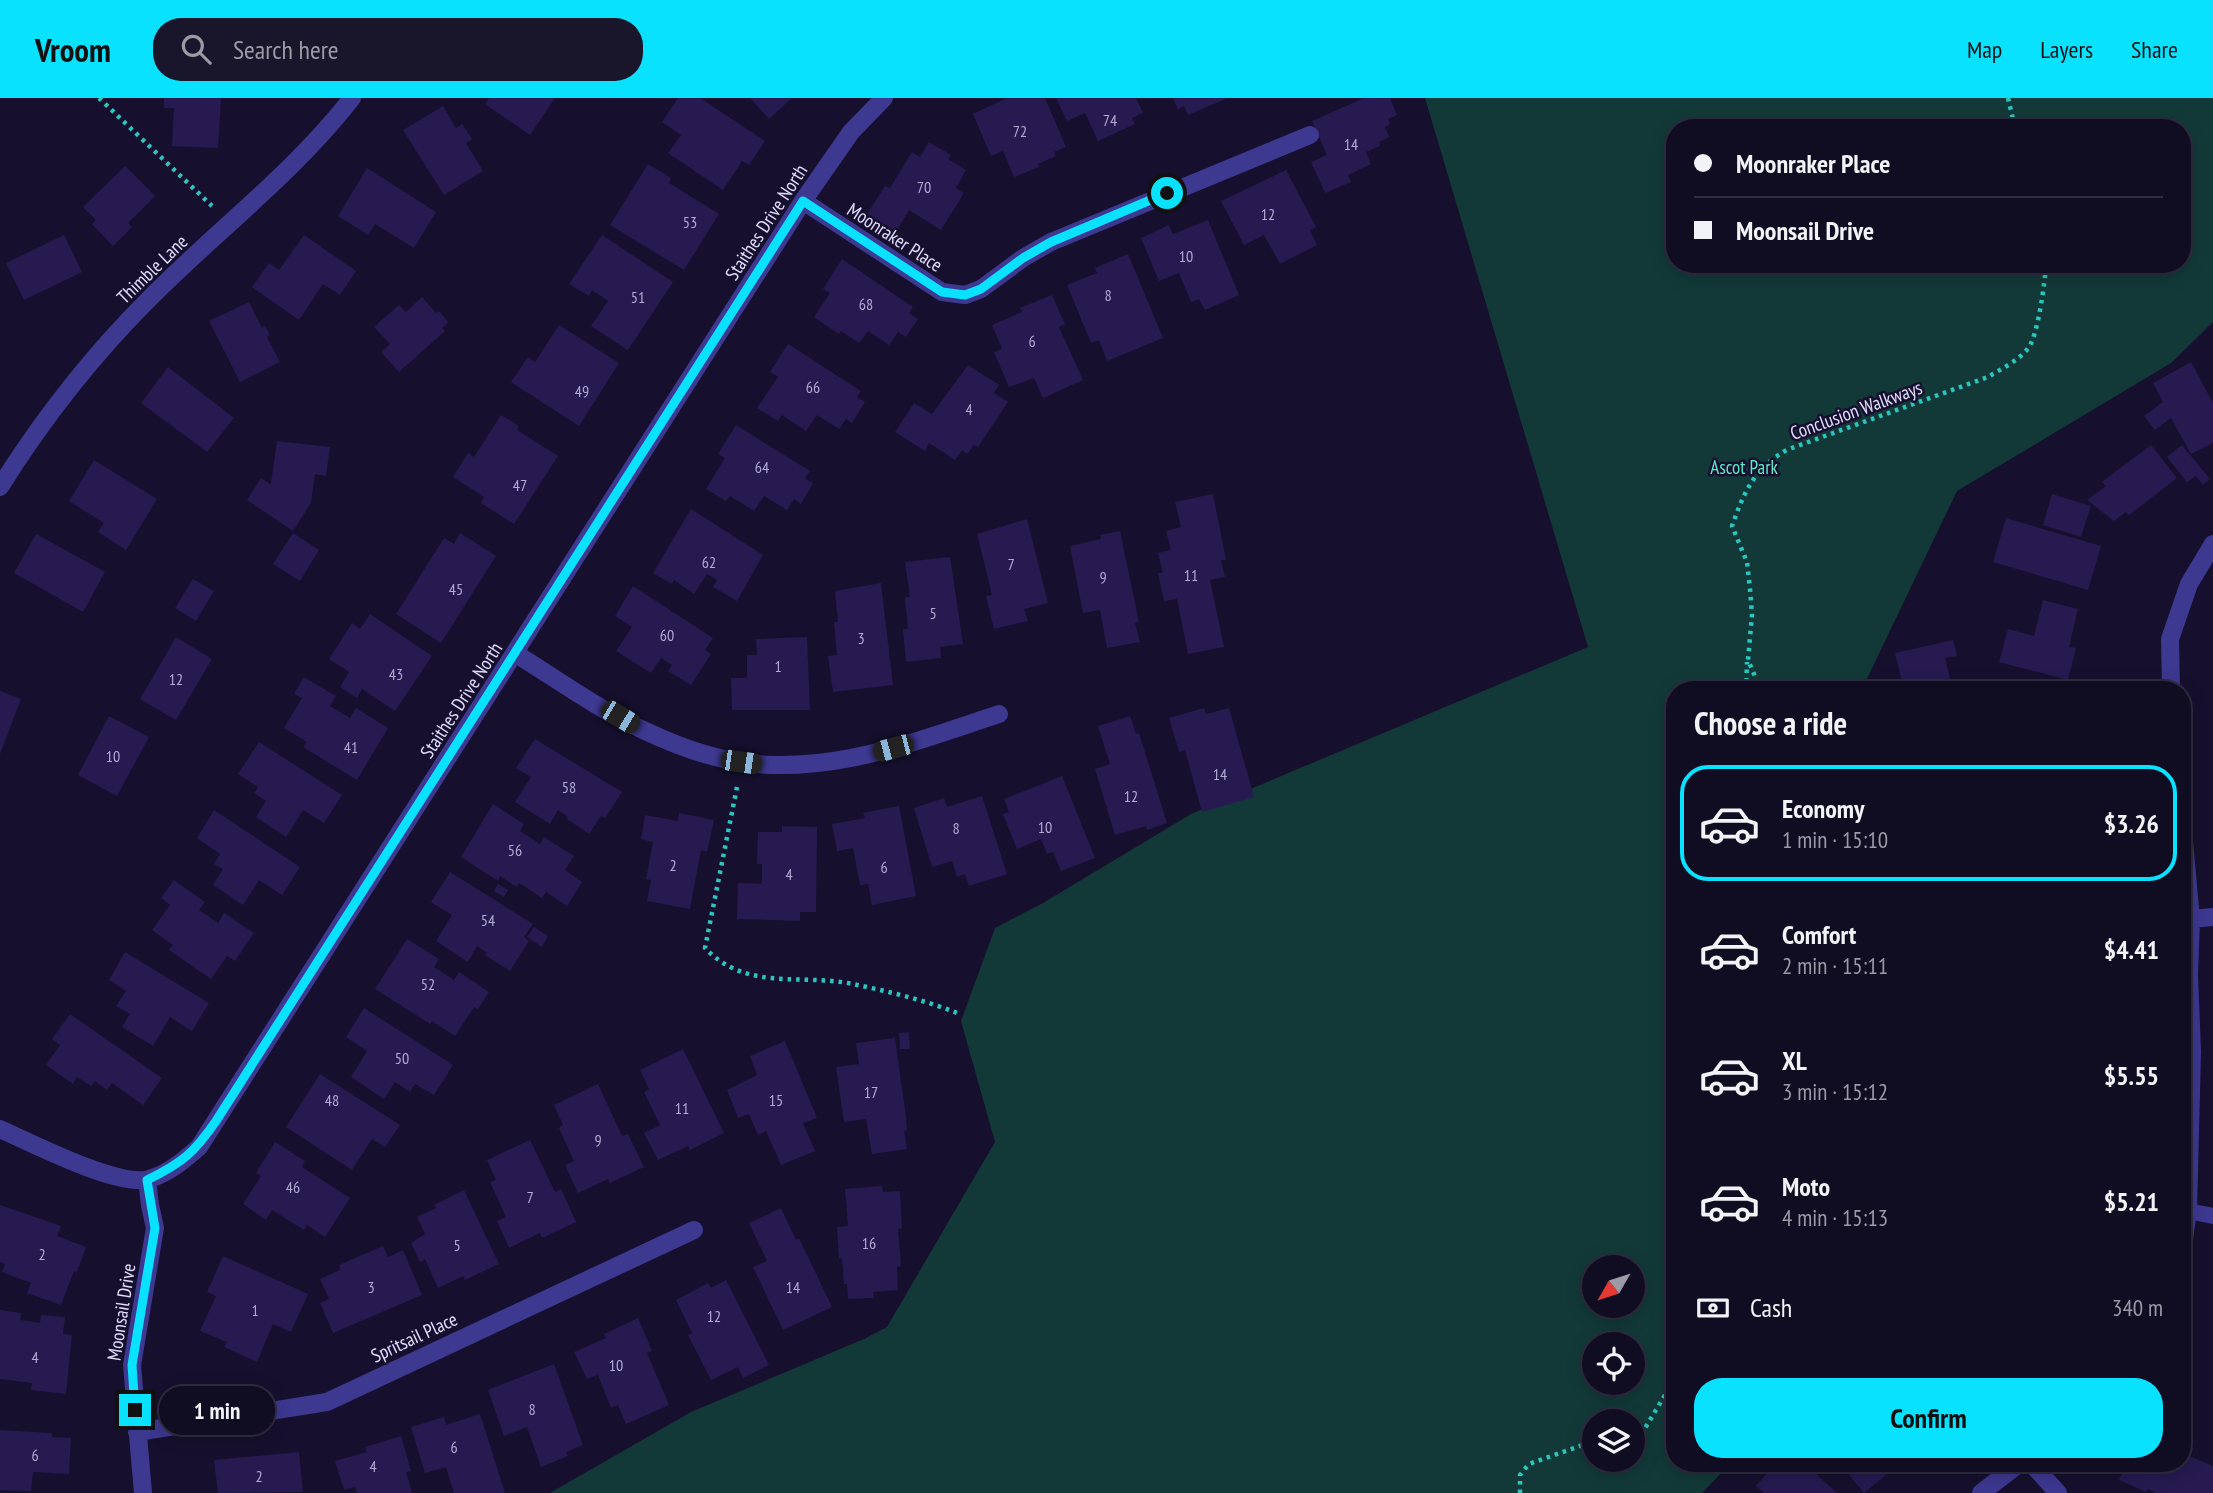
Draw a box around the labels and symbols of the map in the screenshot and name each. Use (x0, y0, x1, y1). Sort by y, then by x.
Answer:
house number: 74 (1103, 110, 1117, 130)
house number: 72 (1013, 121, 1027, 141)
house number: 14 (1344, 134, 1358, 154)
street label: Staithes Drive North (720, 160, 812, 284)
house number: 70 (917, 177, 931, 197)
route start (1151, 177, 1183, 209)
street label: Moonraker Place (843, 197, 947, 277)
house number: 12 (1261, 204, 1275, 224)
house number: 53 (683, 212, 697, 232)
street label: Thimble Lane (112, 229, 193, 309)
house number: 10 (1179, 246, 1193, 266)
house number: 8 (1104, 285, 1112, 305)
house number: 51 (631, 287, 645, 307)
house number: 68 (859, 294, 873, 314)
house number: 6 (1028, 331, 1036, 351)
street label: Conclusion Walkways (1787, 375, 1925, 445)
house number: 66 (806, 377, 820, 397)
house number: 49 (575, 381, 589, 401)
house number: 4 (965, 399, 973, 419)
park label: Ascot Park (1710, 455, 1778, 479)
house number: 64 (755, 457, 769, 477)
house number: 47 (513, 475, 527, 495)
house number: 62 (702, 552, 716, 572)
house number: 7 (1007, 554, 1015, 574)
house number: 11 (1184, 565, 1198, 585)
house number: 9 (1099, 567, 1107, 587)
house number: 45 (449, 579, 463, 599)
house number: 5 (929, 603, 937, 623)
house number: 60 (660, 625, 674, 645)
house number: 3 (857, 628, 865, 648)
street label: Staithes Drive North (415, 638, 507, 762)
house number: 1 (774, 656, 782, 676)
house number: 43 (389, 664, 403, 684)
house number: 12 (169, 669, 183, 689)
car (597, 697, 644, 737)
car (870, 732, 917, 764)
house number: 41 (344, 737, 358, 757)
house number: 10 (106, 746, 120, 766)
car (719, 749, 764, 775)
house number: 14 (1213, 764, 1227, 784)
house number: 58 (562, 777, 576, 797)
house number: 12 (1124, 786, 1138, 806)
house number: 10 (1038, 817, 1052, 837)
house number: 8 (952, 818, 960, 838)
house number: 56 (508, 840, 522, 860)
house number: 2 (669, 855, 677, 875)
house number: 6 (880, 857, 888, 877)
house number: 4 (785, 864, 793, 884)
house number: 54 (481, 910, 495, 930)
house number: 52 (421, 974, 435, 994)
house number: 50 (395, 1048, 409, 1068)
house number: 17 (864, 1082, 878, 1102)
house number: 48 (325, 1090, 339, 1110)
house number: 15 (769, 1090, 783, 1110)
house number: 11 (675, 1098, 689, 1118)
house number: 9 (594, 1130, 602, 1150)
house number: 46 (286, 1177, 300, 1197)
house number: 7 (526, 1187, 534, 1207)
house number: 16 (862, 1233, 876, 1253)
house number: 5 (453, 1235, 461, 1255)
house number: 2 (38, 1244, 46, 1264)
north arrow (1582, 1255, 1645, 1318)
street label: Moonsail Drive (101, 1262, 141, 1362)
house number: 3 (367, 1277, 375, 1297)
house number: 14 (786, 1277, 800, 1297)
house number: 1 (251, 1300, 259, 1320)
house number: 12 (707, 1306, 721, 1326)
street label: Spritsail Place (367, 1307, 461, 1367)
house number: 4 (31, 1347, 39, 1367)
house number: 10 (609, 1355, 623, 1375)
callout: 1 min (160, 1386, 275, 1434)
route end (119, 1394, 151, 1426)
house number: 8 (528, 1399, 536, 1419)
house number: 6 (450, 1437, 458, 1457)
house number: 6 (31, 1445, 39, 1465)
house number: 4 (369, 1456, 377, 1476)
house number: 2 (255, 1466, 263, 1486)

